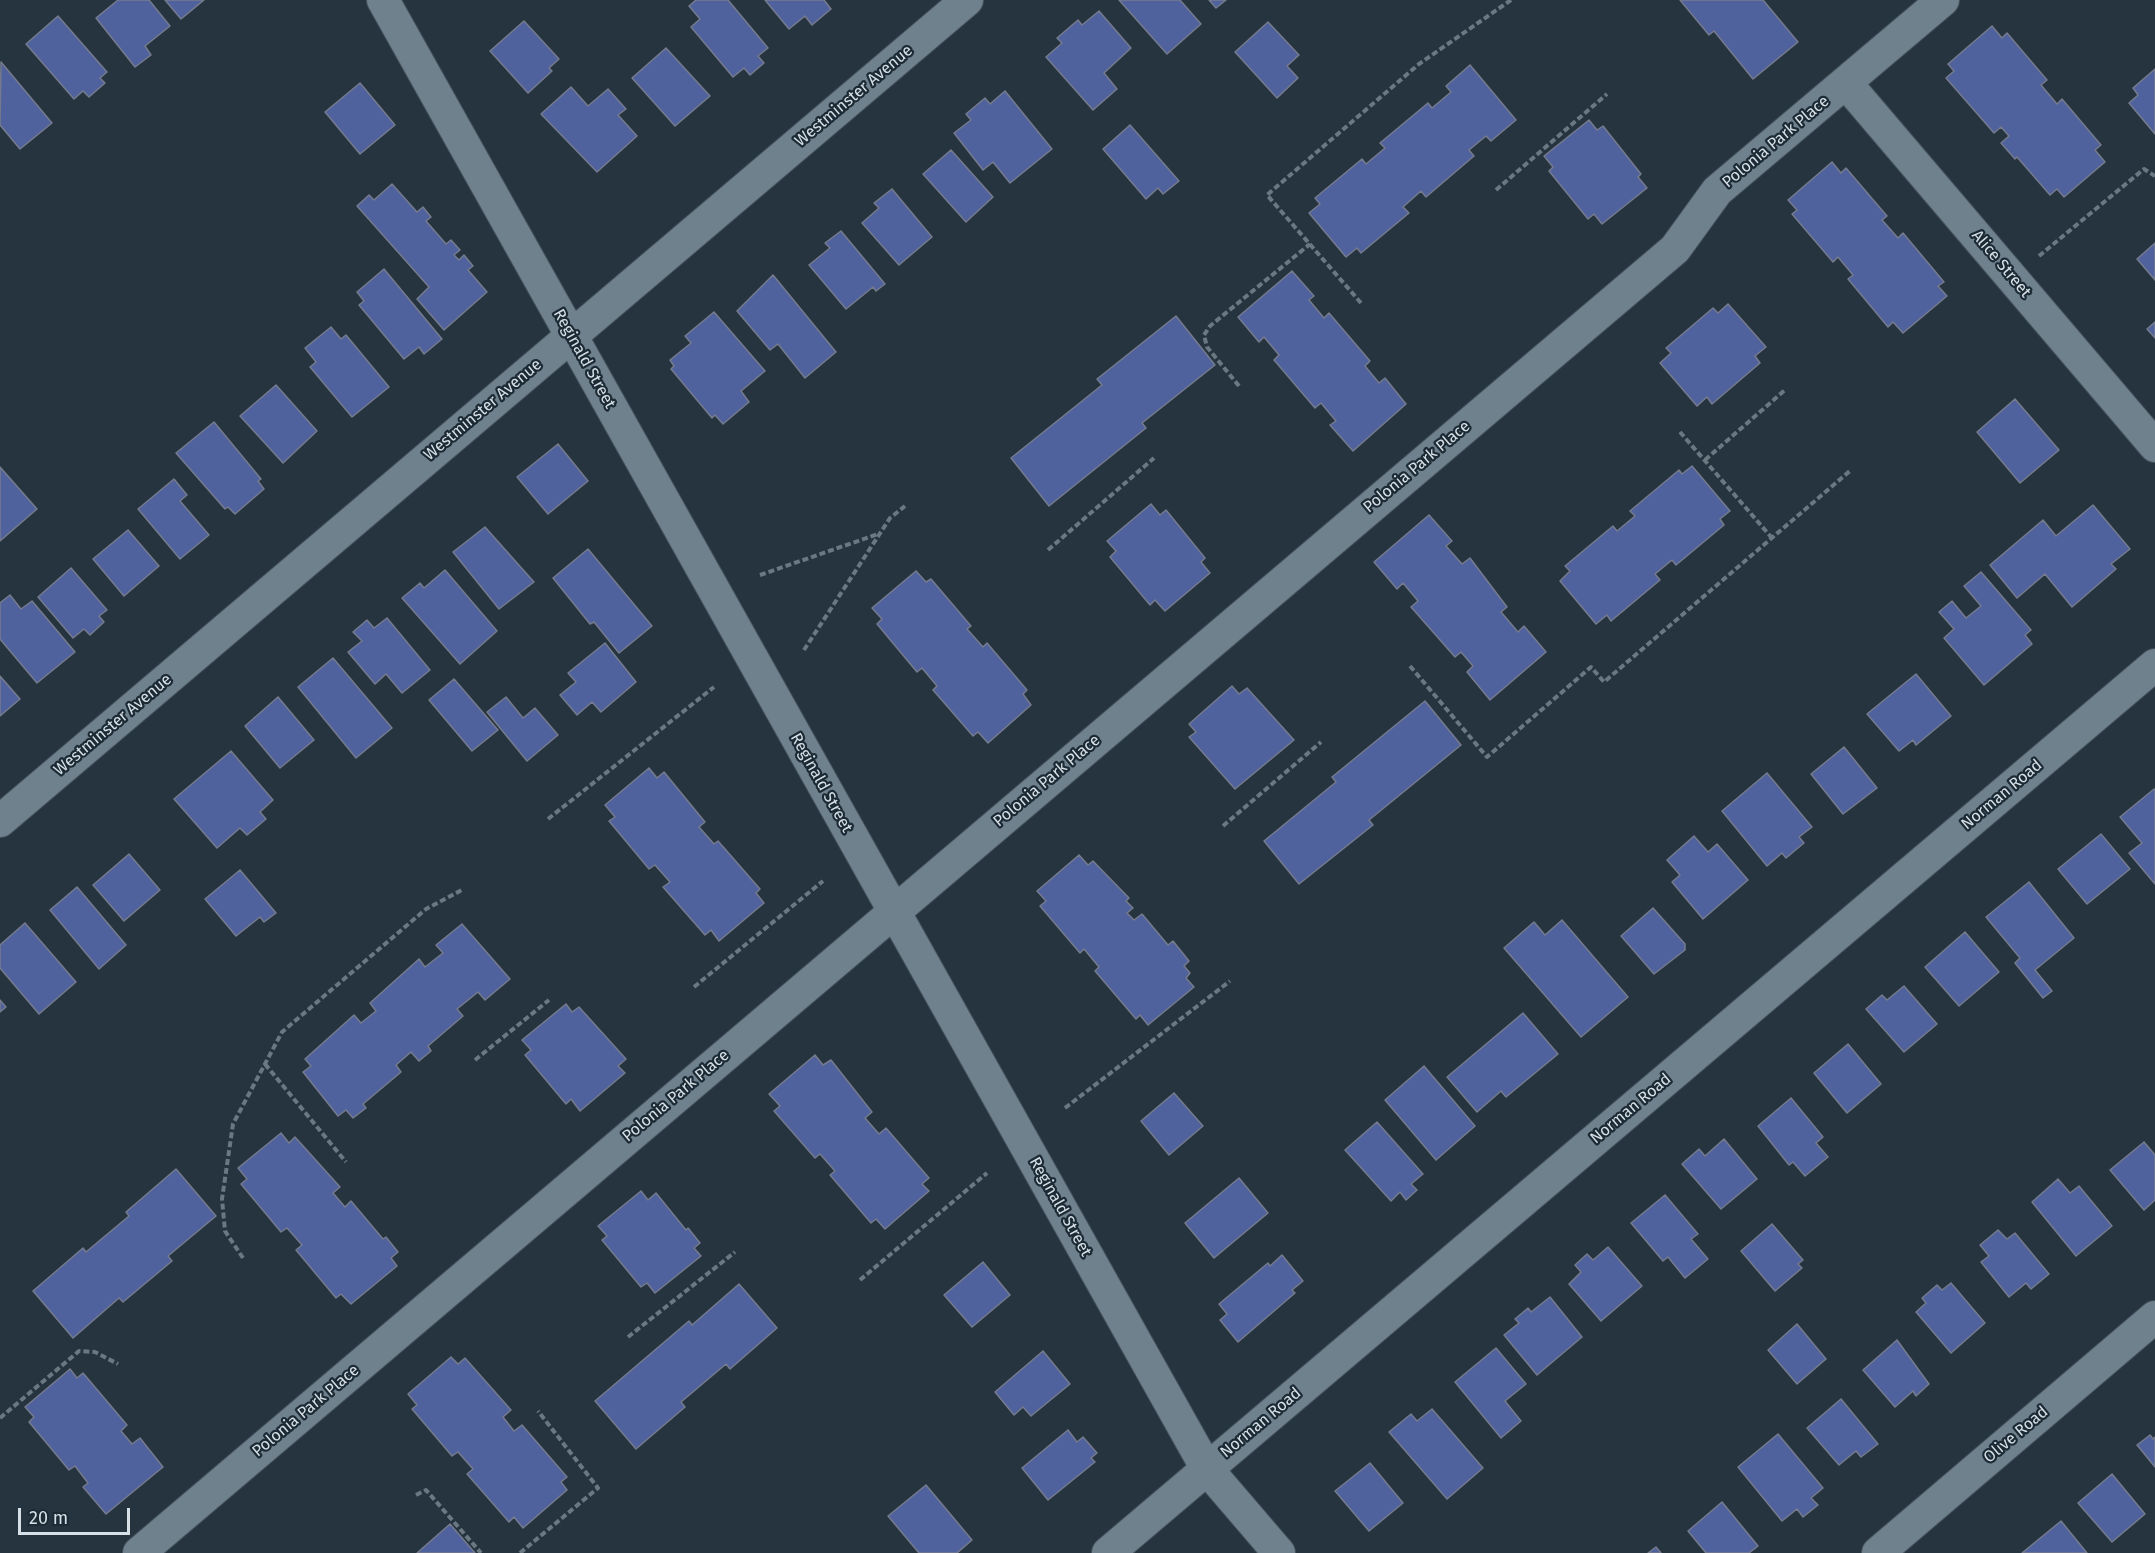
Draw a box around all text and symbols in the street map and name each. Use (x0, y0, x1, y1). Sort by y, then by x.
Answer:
street label: Westminster Avenue (791, 41, 917, 151)
street label: Polonia Park Place (1719, 92, 1833, 192)
street label: Alice Street (1967, 226, 2035, 302)
street label: Reginald Street (549, 306, 619, 412)
street label: Westminster Avenue (420, 355, 546, 465)
street label: Polonia Park Place (1360, 417, 1474, 517)
street label: Westminster Avenue (50, 670, 176, 780)
street label: Reginald Street (786, 730, 856, 836)
street label: Polonia Park Place (990, 731, 1104, 831)
street label: Norman Road (1958, 756, 2046, 834)
street label: Polonia Park Place (619, 1046, 733, 1146)
street label: Norman Road (1587, 1070, 1675, 1148)
street label: Reginald Street (1025, 1154, 1095, 1260)
street label: Polonia Park Place (249, 1361, 363, 1461)
street label: Norman Road (1217, 1384, 1305, 1462)
street label: Olive Road (1980, 1403, 2052, 1467)
scale bar (21, 1496, 134, 1534)
text: 20 m (29, 1507, 68, 1529)

